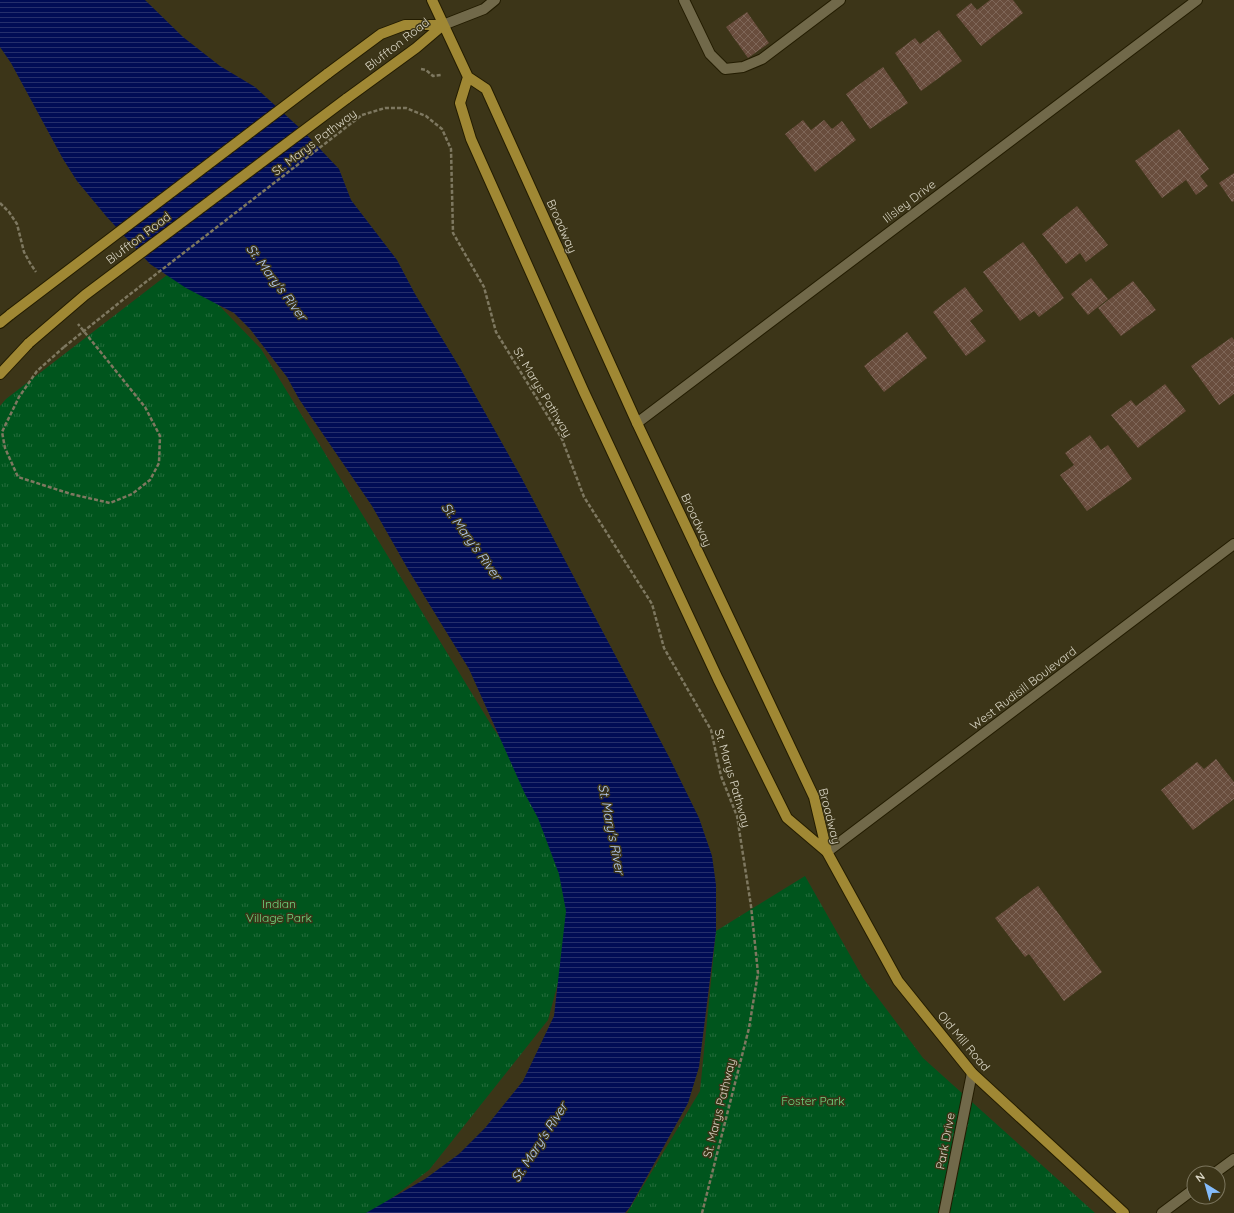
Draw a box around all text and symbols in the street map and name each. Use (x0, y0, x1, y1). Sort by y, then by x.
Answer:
street label: Bluffton Road (362, 14, 432, 74)
street label: St. Marys Pathway (269, 105, 359, 179)
street label: Illsley Drive (880, 176, 939, 226)
street label: Broadway (544, 197, 580, 255)
street label: Bluffton Road (103, 209, 173, 267)
water label: St. Mary's River (243, 241, 312, 325)
street label: St. Marys Pathway (510, 344, 576, 440)
street label: Broadway (678, 491, 716, 549)
water label: St. Mary's River (439, 499, 507, 584)
street label: West Rudisill Boulevard (967, 643, 1079, 733)
street label: St. Marys Pathway (712, 727, 754, 829)
water label: St. Mary's River (595, 783, 629, 877)
street label: Broadway (816, 786, 844, 846)
park label: Indian Village Park (246, 896, 312, 925)
street label: Old Mill Road (935, 1008, 993, 1074)
street label: St. Marys Pathway (699, 1057, 739, 1159)
park label: Foster Park (781, 1093, 845, 1108)
water label: St. Mary's River (507, 1098, 572, 1185)
street label: Park Drive (932, 1111, 958, 1171)
north arrow (1186, 1165, 1226, 1205)
text: N (1193, 1169, 1207, 1185)

